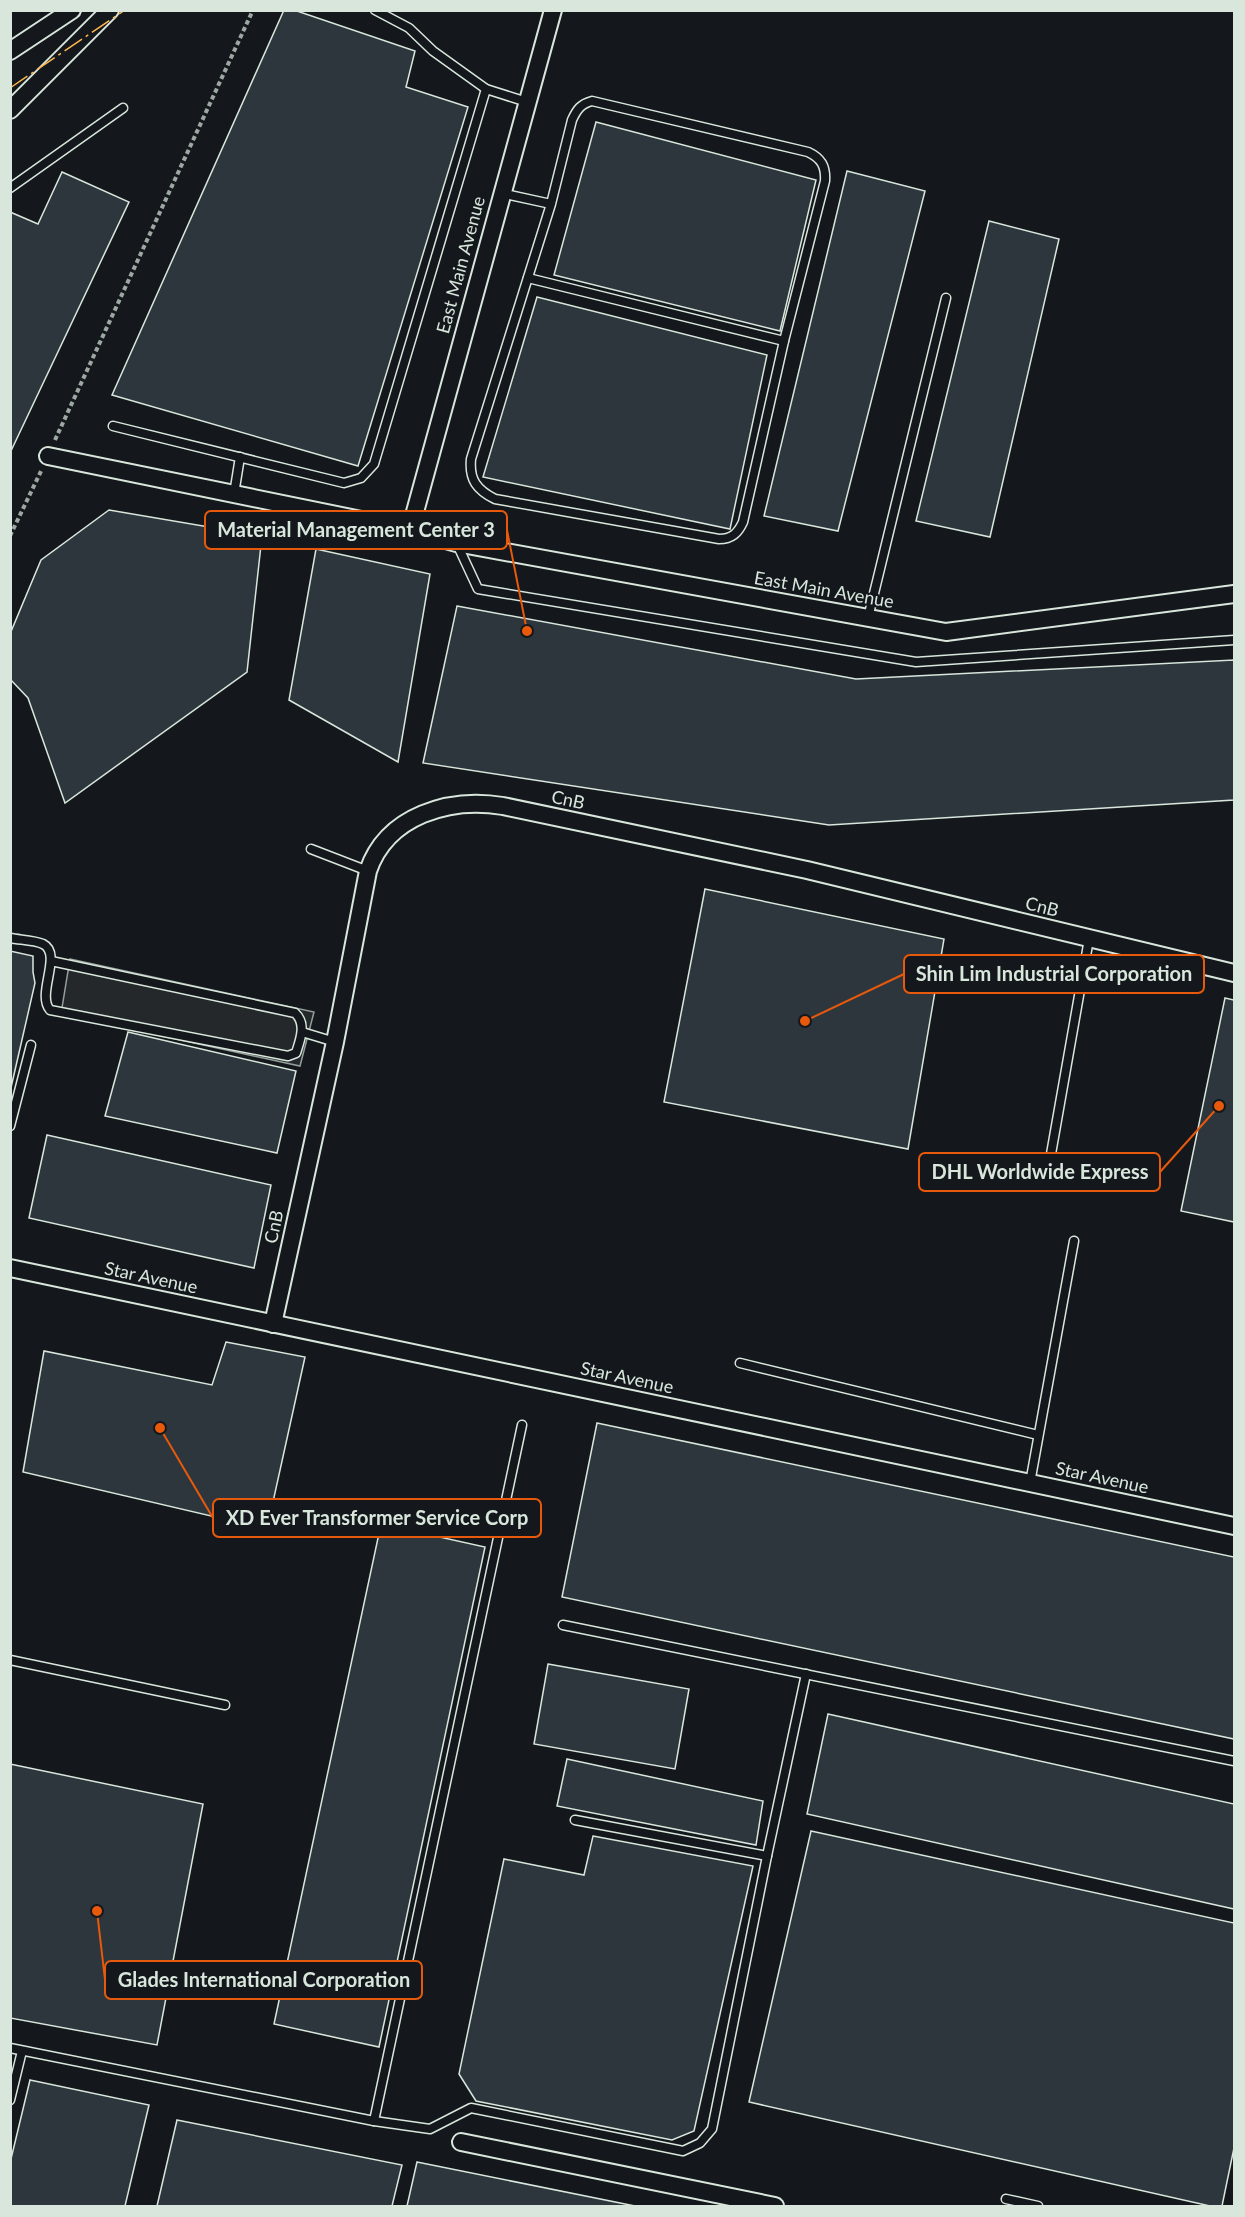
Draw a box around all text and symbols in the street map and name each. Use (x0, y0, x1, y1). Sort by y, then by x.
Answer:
street label: East Main Avenue (431, 194, 489, 336)
callout: Material Management Center 3 (205, 511, 507, 549)
text: Material Management Center 3 (217, 517, 495, 541)
street label: East Main Avenue (753, 566, 896, 612)
street label: CnB (550, 785, 587, 813)
street label: CnB (1023, 891, 1061, 921)
callout: Shin Lim Industrial Corporation (904, 955, 1204, 993)
text: Shin Lim Industrial Corporation (916, 961, 1192, 985)
callout: DHL Worldwide Express (919, 1153, 1160, 1191)
text: DHL Worldwide Express (932, 1159, 1149, 1183)
street label: CnB (259, 1208, 287, 1245)
street label: Star Avenue (103, 1256, 200, 1298)
street label: Star Avenue (579, 1356, 676, 1398)
street label: Star Avenue (1054, 1456, 1151, 1498)
callout: XD Ever Transformer Service Corp (213, 1499, 541, 1537)
text: XD Ever Transformer Service Corp (226, 1505, 528, 1529)
callout: Glades International Corporation (105, 1961, 422, 1999)
text: Glades International Corporation (118, 1967, 410, 1991)

